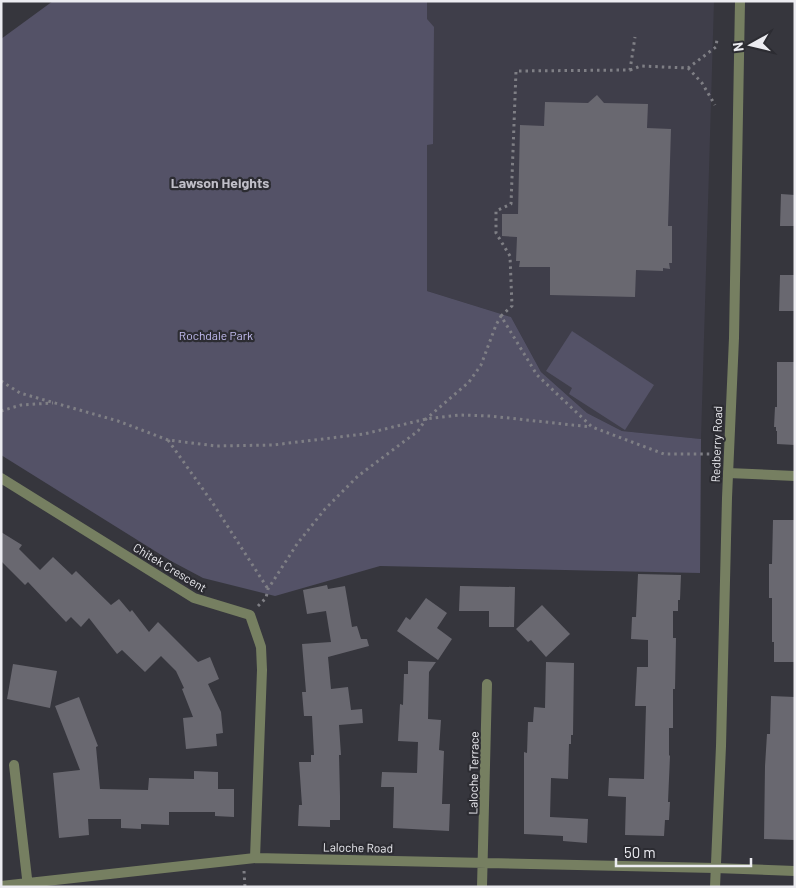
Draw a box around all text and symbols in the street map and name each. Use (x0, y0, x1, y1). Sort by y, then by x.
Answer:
north arrow (726, 20, 776, 70)
text: N (729, 41, 747, 53)
district label: Lawson Heights (171, 174, 269, 191)
park label: Rochdale Park (179, 328, 253, 342)
street label: Redberry Road (708, 405, 724, 483)
street label: Chitek Crescent (131, 540, 209, 594)
street label: Laloche Terrace (465, 731, 481, 815)
scale bar (616, 836, 751, 868)
street label: Laloche Road (323, 839, 393, 855)
text: 50 m (624, 843, 656, 861)

